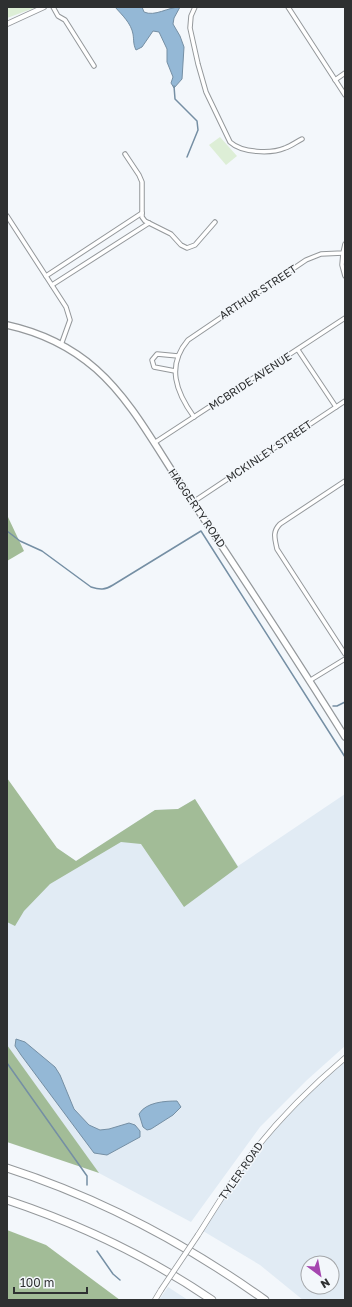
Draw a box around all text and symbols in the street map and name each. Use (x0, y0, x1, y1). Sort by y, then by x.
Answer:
street label: ARTHUR STREET (217, 262, 299, 321)
street label: MCBRIDE AVENUE (206, 349, 294, 412)
street label: MCKINLEY STREET (223, 417, 314, 484)
street label: HAGGERTY ROAD (166, 466, 229, 550)
street label: TYLER ROAD (216, 1139, 266, 1202)
north arrow (300, 1255, 340, 1295)
scale bar (14, 1269, 87, 1295)
text: 100 m (20, 1275, 54, 1290)
text: N (319, 1276, 333, 1292)

